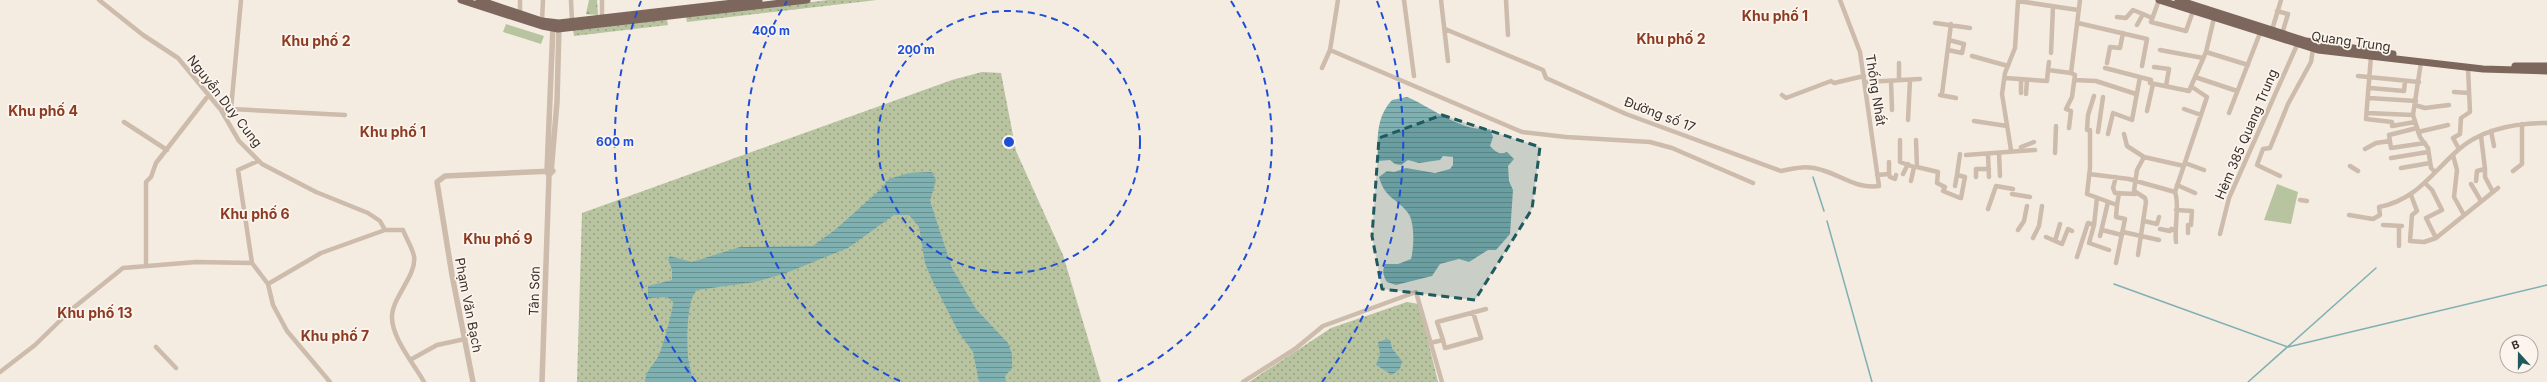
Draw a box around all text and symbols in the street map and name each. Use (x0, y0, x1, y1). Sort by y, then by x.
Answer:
district label: Khu phố 1 (1742, 7, 1808, 24)
text: 400 m (752, 23, 790, 38)
street label: Quang Trung (2310, 28, 2392, 54)
district label: Khu phố 2 (1636, 30, 1706, 47)
district label: Khu phố 2 (281, 32, 351, 49)
text: 200 m (897, 42, 935, 57)
street label: Nguyễn Duy Cung (184, 51, 267, 150)
street label: Thống Nhất (1862, 53, 1890, 127)
street label: Hẻm 385 Quang Trung (2211, 66, 2281, 202)
street label: Đường số 17 (1622, 93, 1698, 135)
district label: Khu phố 4 (8, 102, 78, 119)
district label: Khu phố 1 (360, 123, 426, 140)
text: 600 m (596, 134, 634, 149)
centre of rings (1002, 135, 1016, 149)
district label: Khu phố 6 (220, 205, 290, 222)
district label: Khu phố 9 (463, 230, 533, 247)
street label: Phạm Văn Bạch (452, 256, 486, 354)
street label: Tân Sơn (525, 266, 543, 316)
district label: Khu phố 13 (57, 304, 133, 321)
district label: Khu phố 7 (301, 327, 369, 344)
north arrow (2499, 334, 2539, 374)
text: B (2510, 337, 2521, 353)

